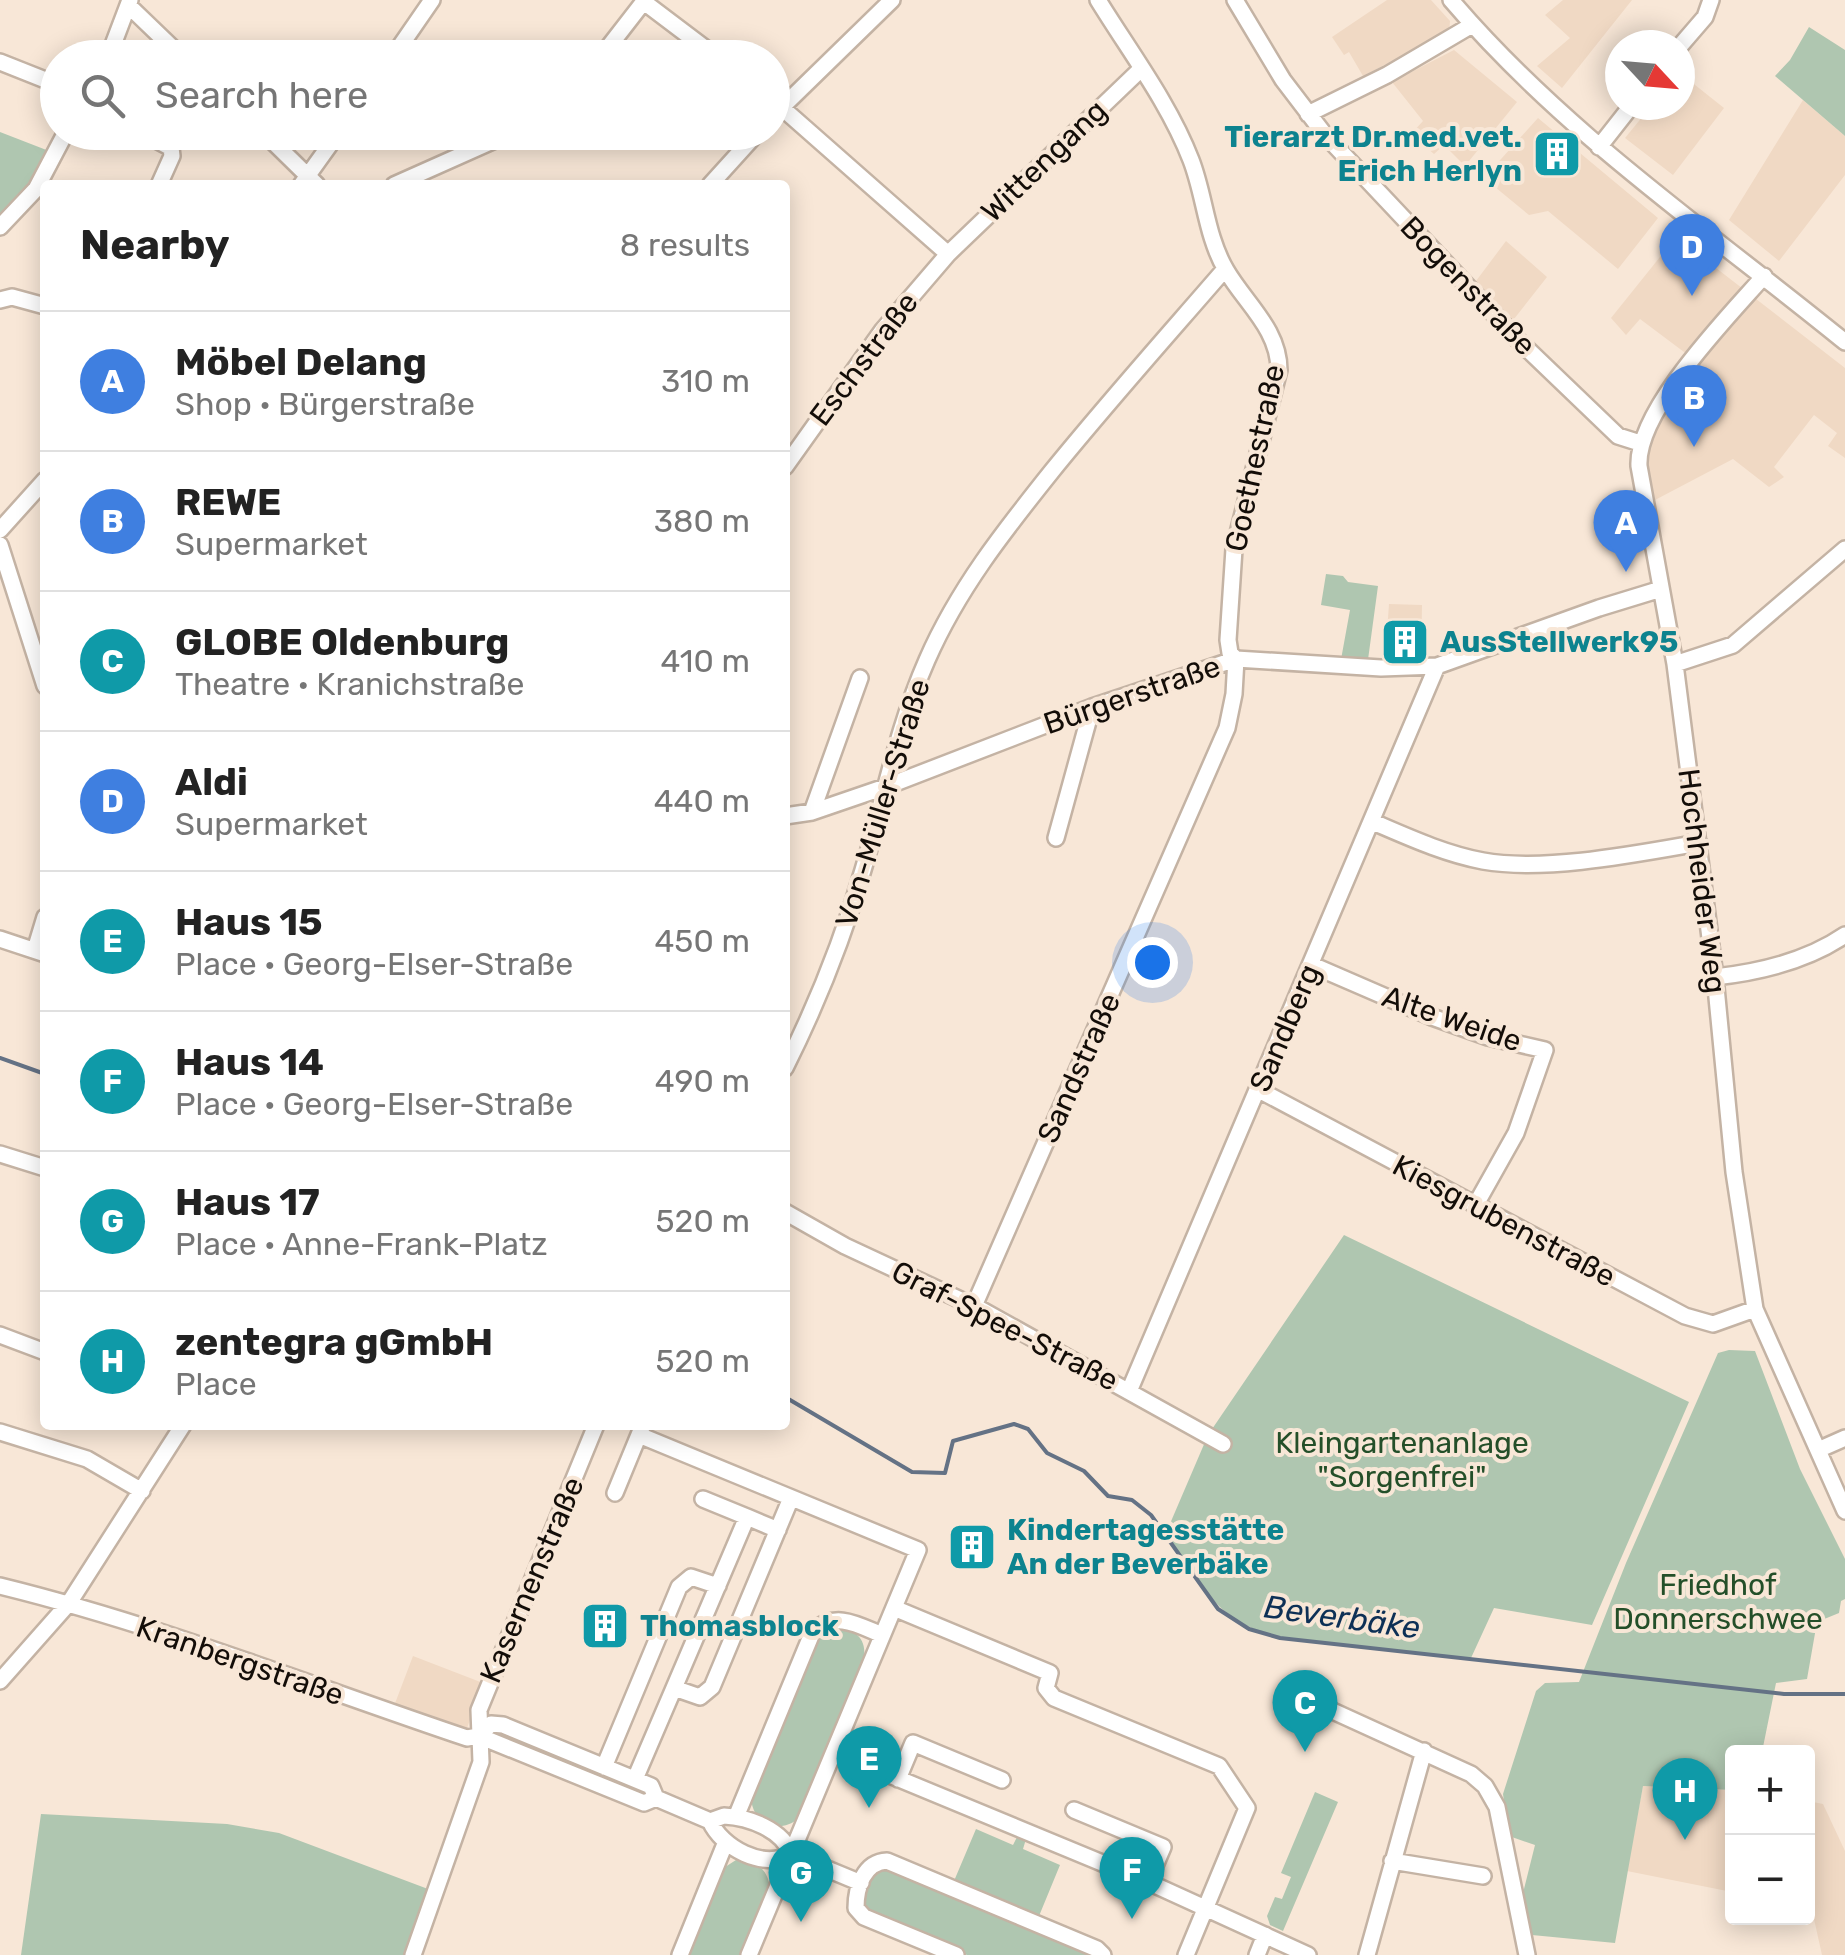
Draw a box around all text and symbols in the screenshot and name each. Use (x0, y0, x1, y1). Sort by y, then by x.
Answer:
north arrow (1605, 30, 1695, 120)
search box (40, 40, 790, 150)
icon: search (75, 68, 130, 123)
text: Search here (155, 72, 368, 118)
street label: Wittengang (974, 92, 1114, 230)
place label: Tierarzt Dr.med.vet. Erich Herlyn (1224, 119, 1522, 189)
building icon: Tierarzt Dr.med.vet. Erich Herlyn (1531, 128, 1583, 180)
street label: Bogenstraße (1393, 209, 1543, 363)
pin: D (1660, 214, 1724, 296)
text: Nearby (80, 220, 230, 270)
text: 8 results (620, 226, 750, 264)
street label: Eschstraße (802, 285, 926, 433)
text: Möbel Delang (175, 339, 427, 385)
street label: Goethestraße (1218, 361, 1292, 555)
text: A (101, 362, 124, 400)
text: 310 m (661, 362, 750, 400)
pin: B (1662, 364, 1726, 447)
text: Shop · Bürgerstraße (175, 385, 475, 423)
text: REWE (175, 479, 281, 525)
pin: A (1594, 490, 1658, 572)
text: B (101, 502, 124, 540)
text: 380 m (654, 502, 750, 540)
text: Supermarket (175, 525, 368, 563)
building icon: AusStellwerk95 (1379, 616, 1431, 668)
text: GLOBE Oldenburg (175, 619, 509, 665)
place label: AusStellwerk95 (1440, 624, 1678, 660)
text: C (101, 642, 124, 680)
text: 410 m (660, 642, 750, 680)
street label: Bürgerstraße (1039, 648, 1225, 742)
text: Theatre · Kranichstraße (175, 665, 525, 703)
street label: Von-Müller-Straße (828, 674, 938, 932)
text: Aldi (175, 759, 248, 805)
street label: Hochheider Weg (1670, 767, 1734, 995)
text: D (101, 782, 124, 820)
text: 440 m (654, 782, 750, 820)
text: Supermarket (175, 805, 368, 843)
text: Haus 15 (175, 899, 323, 945)
text: E (102, 922, 123, 960)
text: 450 m (655, 922, 750, 960)
your location (1127, 937, 1178, 988)
text: Place · Georg-Elser-Straße (175, 945, 573, 983)
street label: Sandberg (1242, 959, 1328, 1097)
street label: Alte Weide (1378, 978, 1526, 1060)
street label: Sandstraße (1030, 987, 1128, 1149)
text: Haus 14 (175, 1039, 324, 1085)
text: F (103, 1062, 122, 1100)
text: 490 m (655, 1062, 750, 1100)
text: Place · Georg-Elser-Straße (175, 1085, 573, 1123)
street label: Kiesgrubenstraße (1387, 1147, 1621, 1295)
text: Haus 17 (175, 1179, 320, 1225)
text: G (101, 1202, 124, 1240)
text: 520 m (656, 1202, 750, 1240)
text: Place · Anne-Frank-Platz (175, 1225, 548, 1263)
street label: Graf-Spee-Straße (886, 1253, 1124, 1399)
text: zentegra gGmbH (175, 1319, 493, 1365)
text: H (101, 1342, 124, 1380)
text: 520 m (656, 1342, 750, 1380)
text: Place (175, 1365, 257, 1403)
park label: Kleingartenanlage "Sorgenfrei" (1275, 1425, 1529, 1495)
street label: Kasernenstraße (472, 1472, 592, 1688)
place label: Kindertagesstätte An der Beverbäke (1007, 1512, 1284, 1582)
building icon: Kindertagesstätte An der Beverbäke (946, 1521, 998, 1573)
park label: Friedhof Donnerschwee (1613, 1567, 1823, 1637)
water label: Beverbäke (1262, 1587, 1423, 1647)
building icon: Thomasblock (579, 1600, 631, 1652)
place label: Thomasblock (640, 1608, 840, 1644)
street label: Kranbergstraße (132, 1609, 348, 1713)
pin: C (1272, 1670, 1338, 1752)
pin: E (836, 1726, 902, 1808)
map controls (1725, 1745, 1815, 1925)
button: + (1725, 1745, 1815, 1835)
pin: H (1652, 1758, 1718, 1840)
button: − (1725, 1835, 1815, 1925)
pin: F (1100, 1836, 1164, 1919)
pin: G (768, 1840, 834, 1922)

